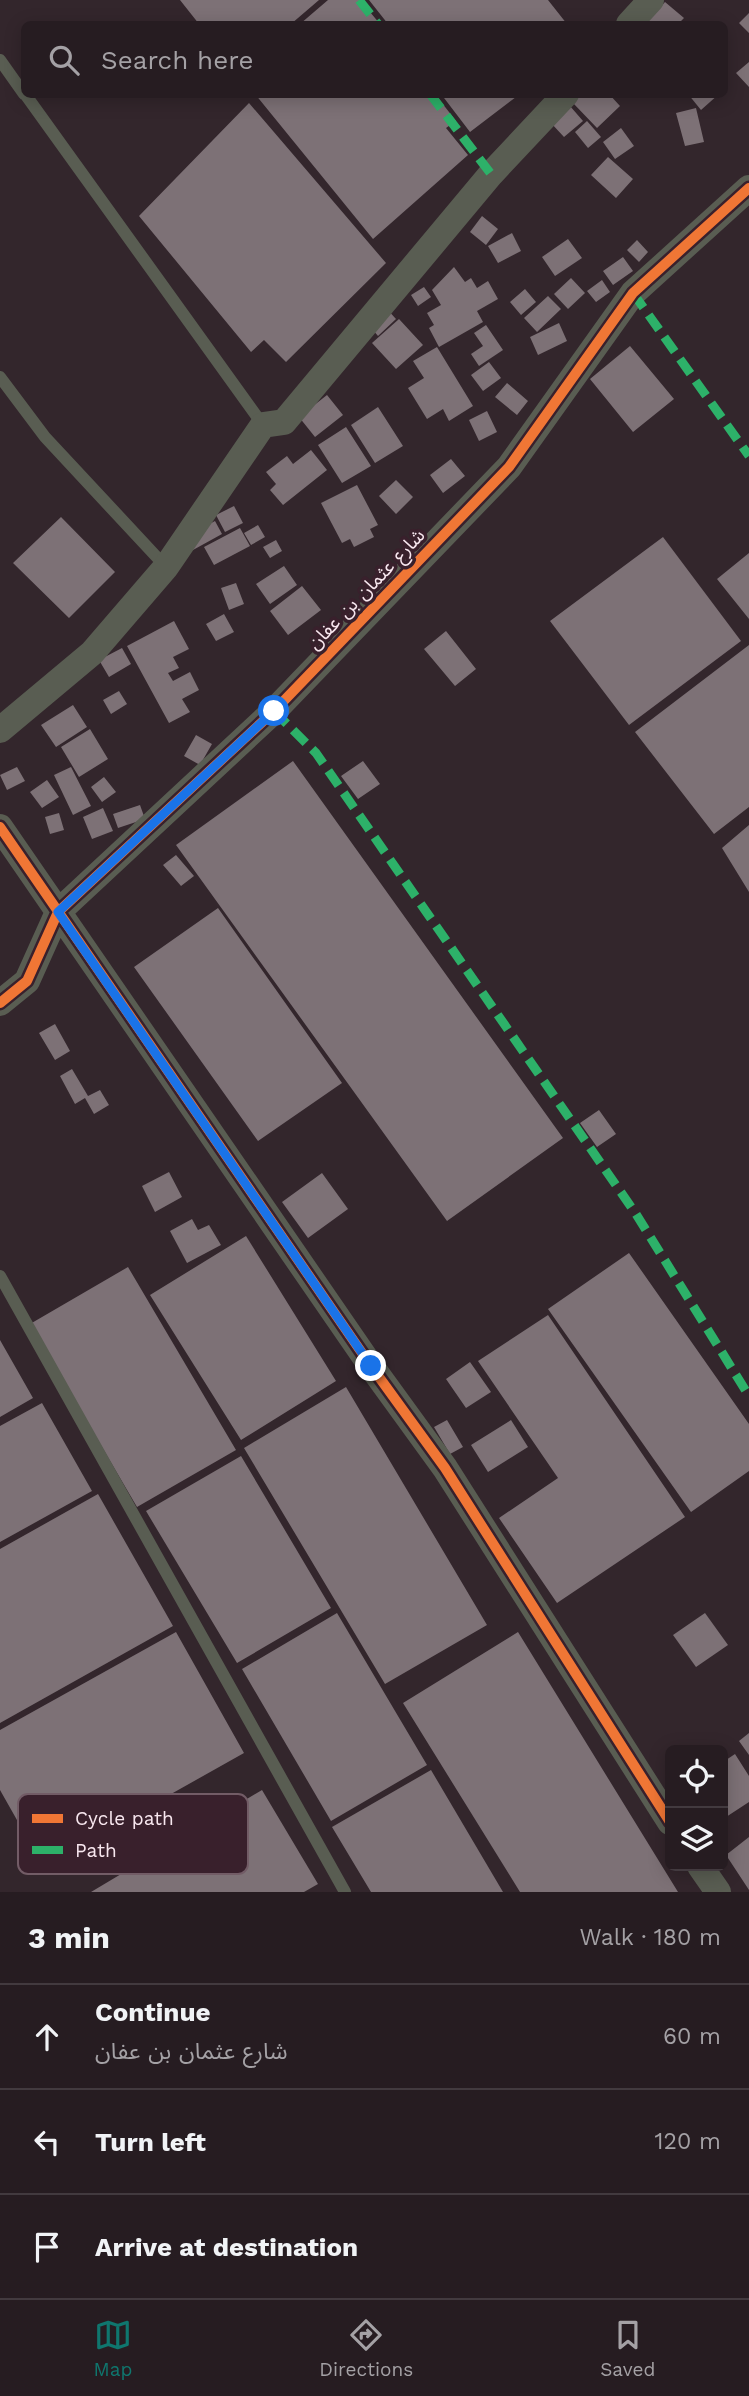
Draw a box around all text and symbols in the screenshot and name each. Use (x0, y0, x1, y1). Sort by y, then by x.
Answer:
search box (21, 21, 728, 98)
icon: search (45, 41, 83, 79)
text: Search here (101, 45, 253, 75)
street label: شارع عثمان بن عفان (302, 524, 431, 656)
route start (258, 695, 289, 726)
route end (355, 1350, 386, 1381)
map controls (665, 1745, 728, 1871)
button: locate (665, 1745, 728, 1808)
legend (18, 1794, 248, 1874)
text: Cycle path (75, 1807, 174, 1830)
button: layers (665, 1808, 728, 1871)
text: Path (75, 1839, 117, 1862)
text: 3 min (28, 1920, 110, 1955)
text: Walk · 180 m (580, 1924, 721, 1951)
text: Continue (95, 1997, 211, 2027)
icon: ahead (28, 2018, 66, 2056)
text: 60 m (663, 2023, 721, 2050)
text: شارع عثمان بن عفان (95, 2038, 288, 2065)
icon: left (28, 2123, 66, 2161)
text: Turn left (95, 2127, 206, 2157)
text: 120 m (655, 2128, 721, 2155)
icon: arrive (28, 2228, 66, 2266)
text: Arrive at destination (95, 2232, 358, 2262)
tab: Map (94, 2316, 132, 2381)
tab: Directions (319, 2316, 413, 2381)
tab: Saved (600, 2316, 655, 2381)

